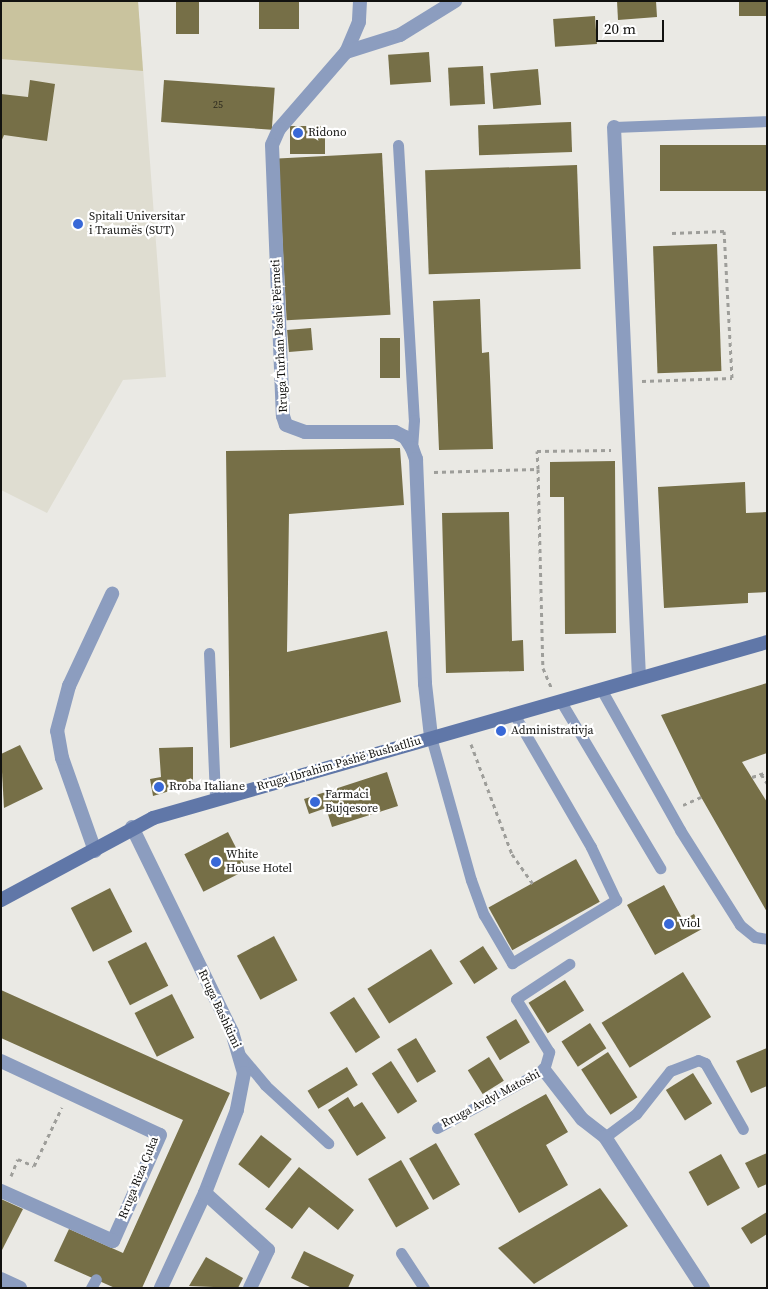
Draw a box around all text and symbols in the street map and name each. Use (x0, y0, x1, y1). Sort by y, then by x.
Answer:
scale bar (598, 10, 666, 42)
text: 20 m (604, 18, 636, 39)
house number: 25 (213, 99, 223, 111)
place label: Ridono (308, 126, 347, 140)
marker: Ridono (292, 127, 304, 139)
place label: Spitali Universitar i Traumës (SUT) (89, 210, 185, 238)
marker: Spitali Universitar i Traumës (SUT) (71, 217, 85, 231)
street label: Rruga Turhan Pashë Përmeti (269, 259, 291, 413)
place label: Administrativja (511, 724, 594, 738)
marker: Administrativja (495, 725, 507, 737)
street label: Rruga Ibrahim Pashë Bushatlliu (255, 734, 423, 794)
place label: Rroba Italiane (169, 780, 245, 794)
marker: Rroba Italiane (153, 781, 165, 793)
place label: Farmaci Bujqesore (325, 788, 378, 816)
marker: Farmaci Bujqesore (309, 796, 321, 808)
place label: White House Hotel (226, 848, 292, 876)
marker: White House Hotel (210, 856, 222, 868)
place label: Viol (679, 917, 700, 931)
marker: Viol (663, 918, 675, 930)
street label: Rruga Bashkimi (194, 967, 244, 1051)
street label: Rruga Avdyl Matoshi (439, 1067, 543, 1131)
street label: Rruga Riza Çuka (116, 1135, 162, 1221)

